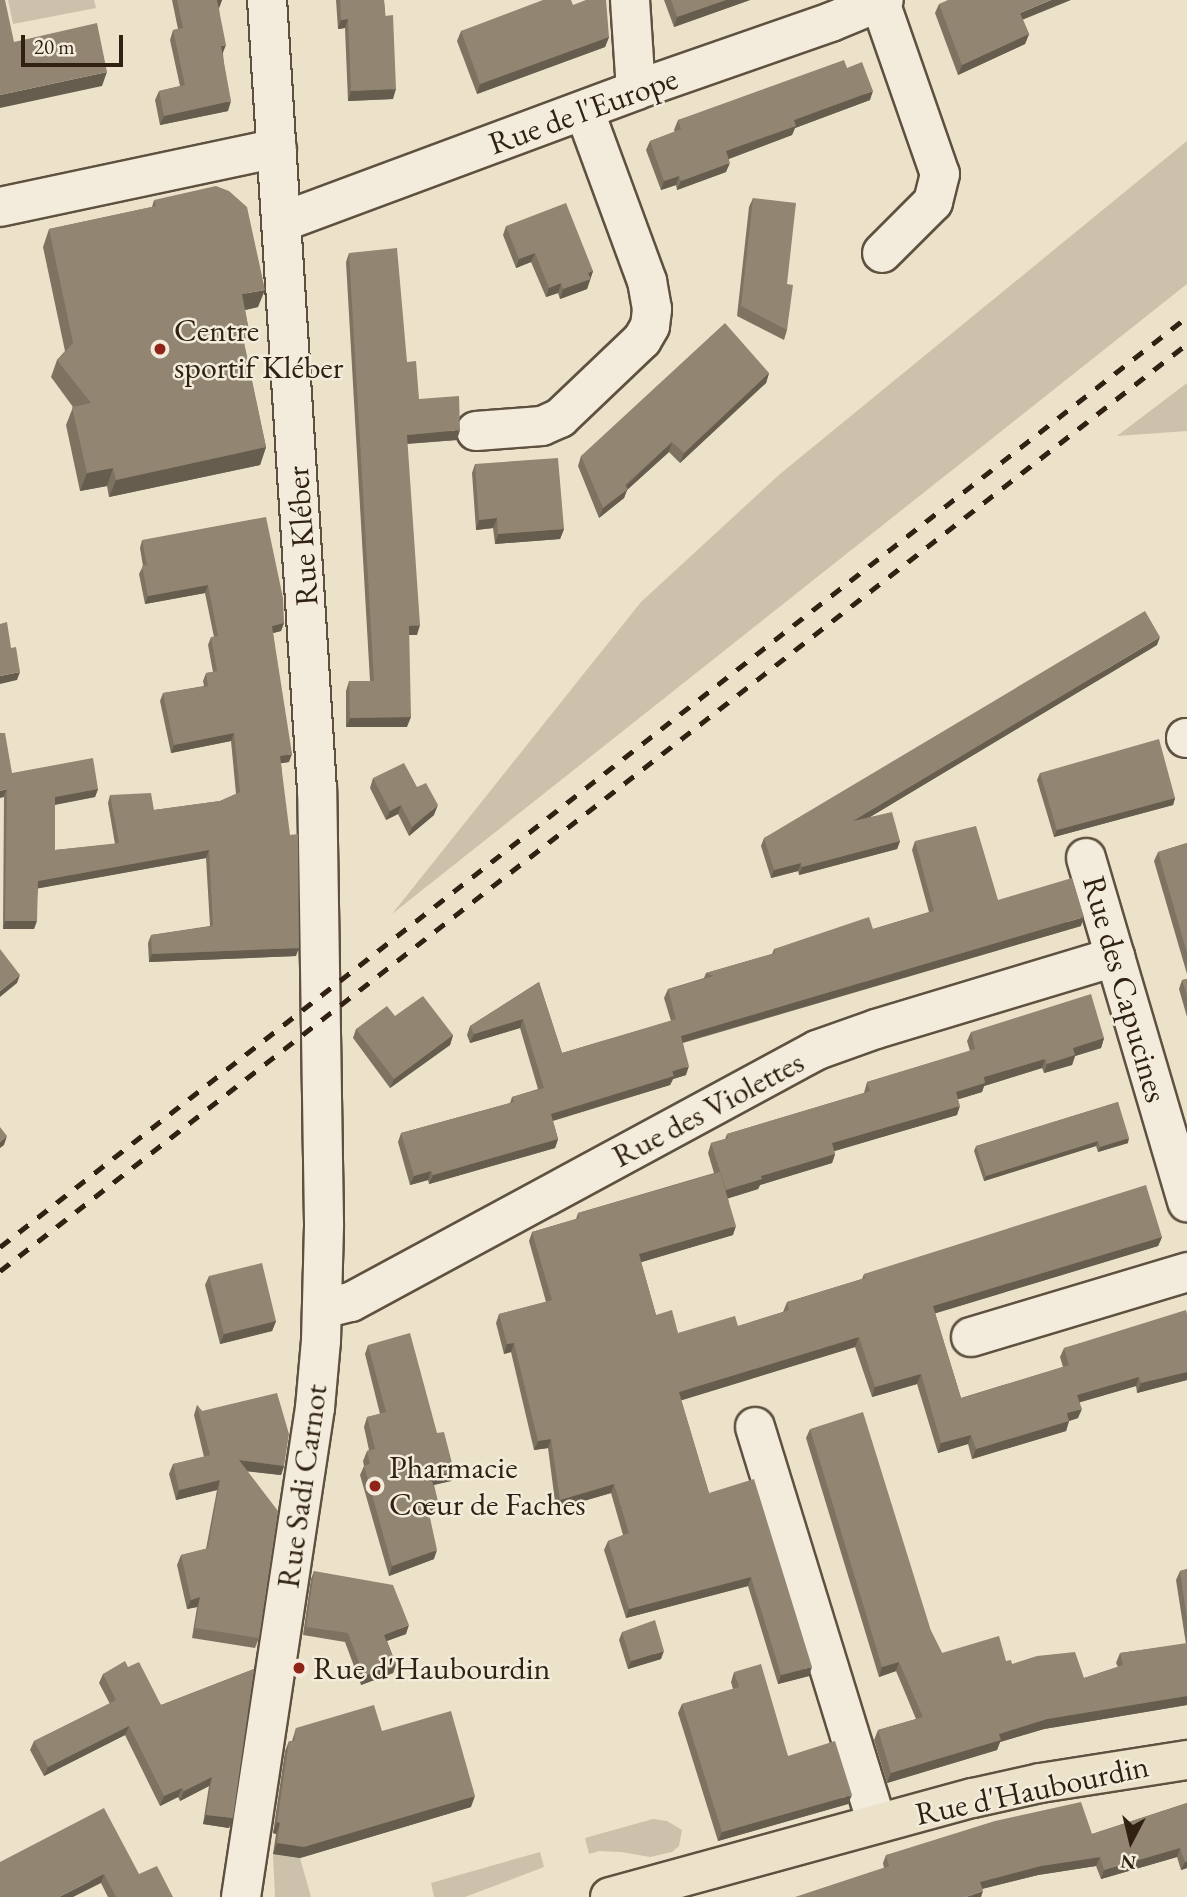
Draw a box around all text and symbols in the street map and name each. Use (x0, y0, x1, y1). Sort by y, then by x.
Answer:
scale bar (24, 21, 126, 65)
text: 20 m (34, 33, 75, 60)
street label: Rue de l'Europe (483, 59, 683, 163)
place label: Centre sportif Kléber (174, 312, 344, 387)
marker: Centre sportif Kléber (152, 341, 168, 357)
street label: Rue Kléber (278, 465, 326, 607)
street label: Rue des Capucines (1074, 871, 1176, 1107)
street label: Rue des Violettes (606, 1042, 810, 1176)
street label: Rue Sadi Carnot (269, 1382, 335, 1590)
place label: Pharmacie Cœur de Faches (389, 1449, 586, 1524)
marker: Pharmacie Cœur de Faches (367, 1478, 383, 1494)
place label: Rue d'Haubourdin (313, 1649, 551, 1687)
marker: Rue d'Haubourdin (291, 1660, 307, 1676)
street label: Rue d'Haubourdin (912, 1747, 1152, 1833)
north arrow (1096, 1806, 1166, 1876)
text: N (1119, 1849, 1138, 1876)

